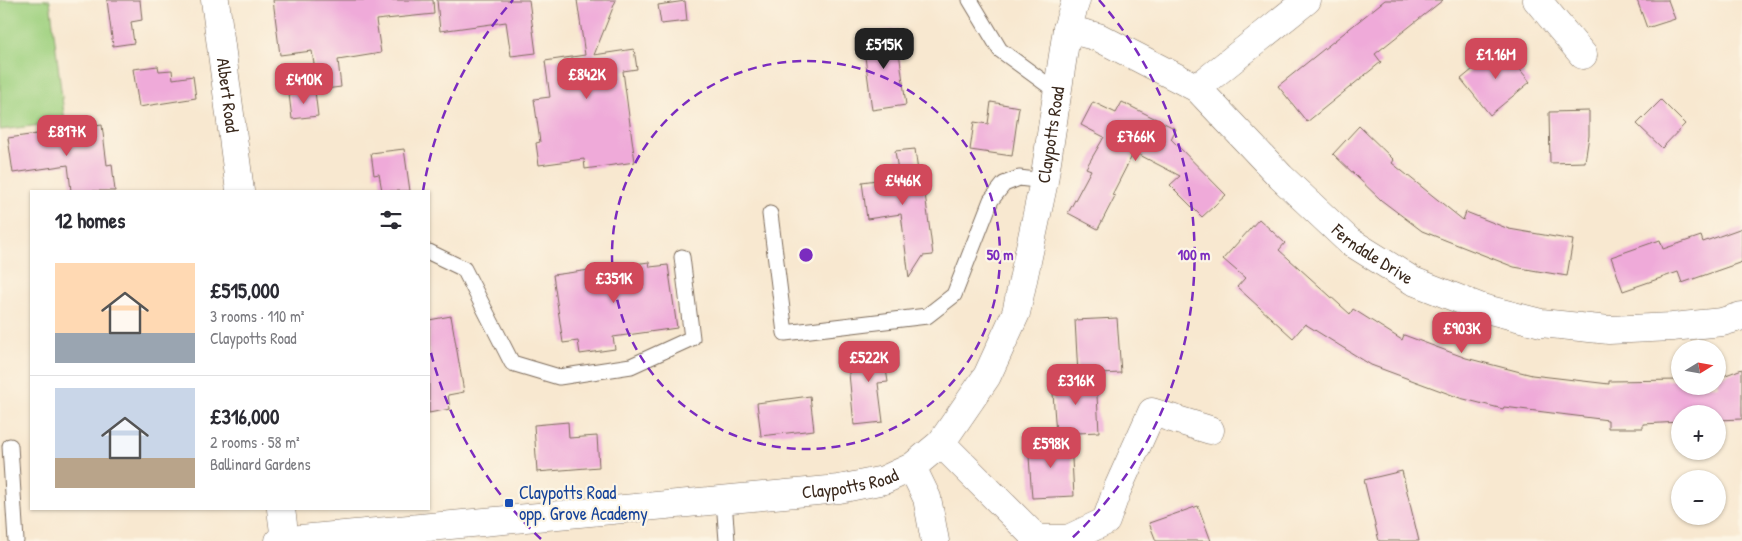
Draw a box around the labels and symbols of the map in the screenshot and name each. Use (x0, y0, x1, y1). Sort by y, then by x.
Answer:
pin: £515K (849, 28, 919, 70)
pin: £1.16M (1455, 38, 1537, 80)
street label: Albert Road (211, 56, 245, 134)
pin: £842K (552, 58, 622, 100)
pin: £410K (269, 62, 339, 105)
street label: Claypotts Road (1031, 85, 1070, 185)
pin: £817K (32, 114, 102, 157)
pin: £766K (1101, 120, 1171, 162)
pin: £446K (868, 164, 938, 206)
street label: Ferndale Drive (1326, 217, 1418, 290)
text: 50 m (987, 244, 1013, 265)
text: 100 m (1178, 244, 1210, 265)
centre of rings (797, 246, 815, 264)
pin: £351K (579, 262, 649, 304)
pin: £903K (1427, 312, 1497, 354)
pin: £522K (834, 340, 904, 383)
north arrow (1671, 340, 1726, 395)
pin: £316K (1041, 364, 1111, 406)
pin: £598K (1016, 426, 1086, 469)
street label: Claypotts Road (801, 462, 902, 504)
place label: Claypotts Road opp. Grove Academy (519, 480, 648, 526)
marker: Claypotts Road opp. Grove Academy (503, 497, 515, 509)

